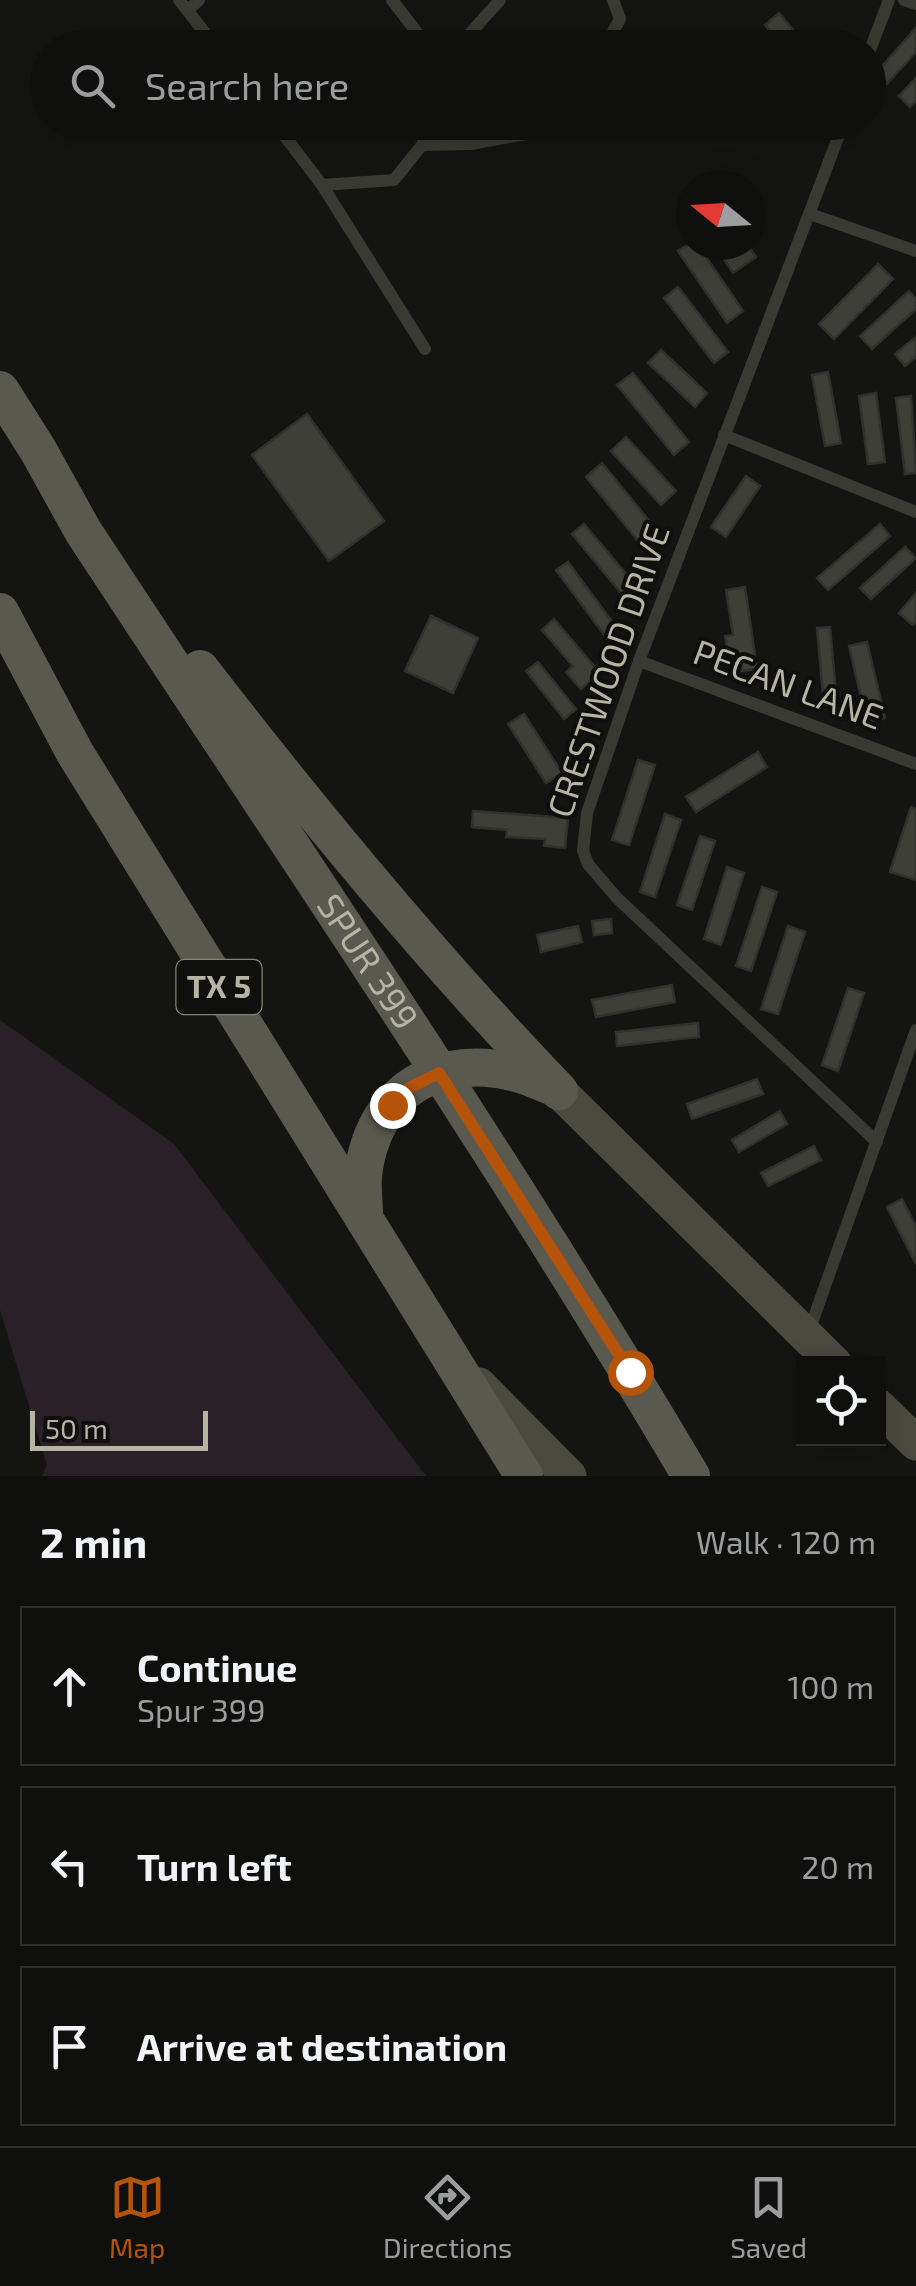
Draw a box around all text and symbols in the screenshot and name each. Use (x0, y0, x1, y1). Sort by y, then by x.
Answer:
search box (30, 30, 886, 140)
icon: search (65, 58, 120, 113)
text: Search here (145, 62, 349, 108)
north arrow (676, 170, 766, 260)
street label: CRESTWOOD DRIVE (537, 518, 677, 822)
street label: PECAN LANE (688, 629, 889, 737)
street label: SPUR 399 (310, 885, 429, 1036)
road number: TX 5 (176, 960, 262, 1014)
route end (370, 1083, 416, 1129)
route start (608, 1350, 654, 1396)
map controls (796, 1356, 886, 1446)
button: locate (796, 1356, 886, 1446)
scale bar (30, 1406, 208, 1450)
text: 50 m (45, 1411, 108, 1445)
text: 2 min (40, 1516, 147, 1566)
text: Walk · 120 m (696, 1522, 876, 1560)
text: Continue (137, 1644, 297, 1690)
icon: ahead (42, 1659, 97, 1714)
text: 100 m (788, 1667, 874, 1705)
text: Spur 399 (137, 1690, 265, 1728)
icon: left (42, 1839, 97, 1894)
text: Turn left (137, 1843, 292, 1889)
text: 20 m (802, 1847, 874, 1885)
icon: arrive (42, 2019, 97, 2074)
text: Arrive at destination (137, 2023, 507, 2069)
tab: Map (109, 2170, 165, 2264)
tab: Directions (383, 2170, 512, 2264)
tab: Saved (730, 2170, 807, 2264)

